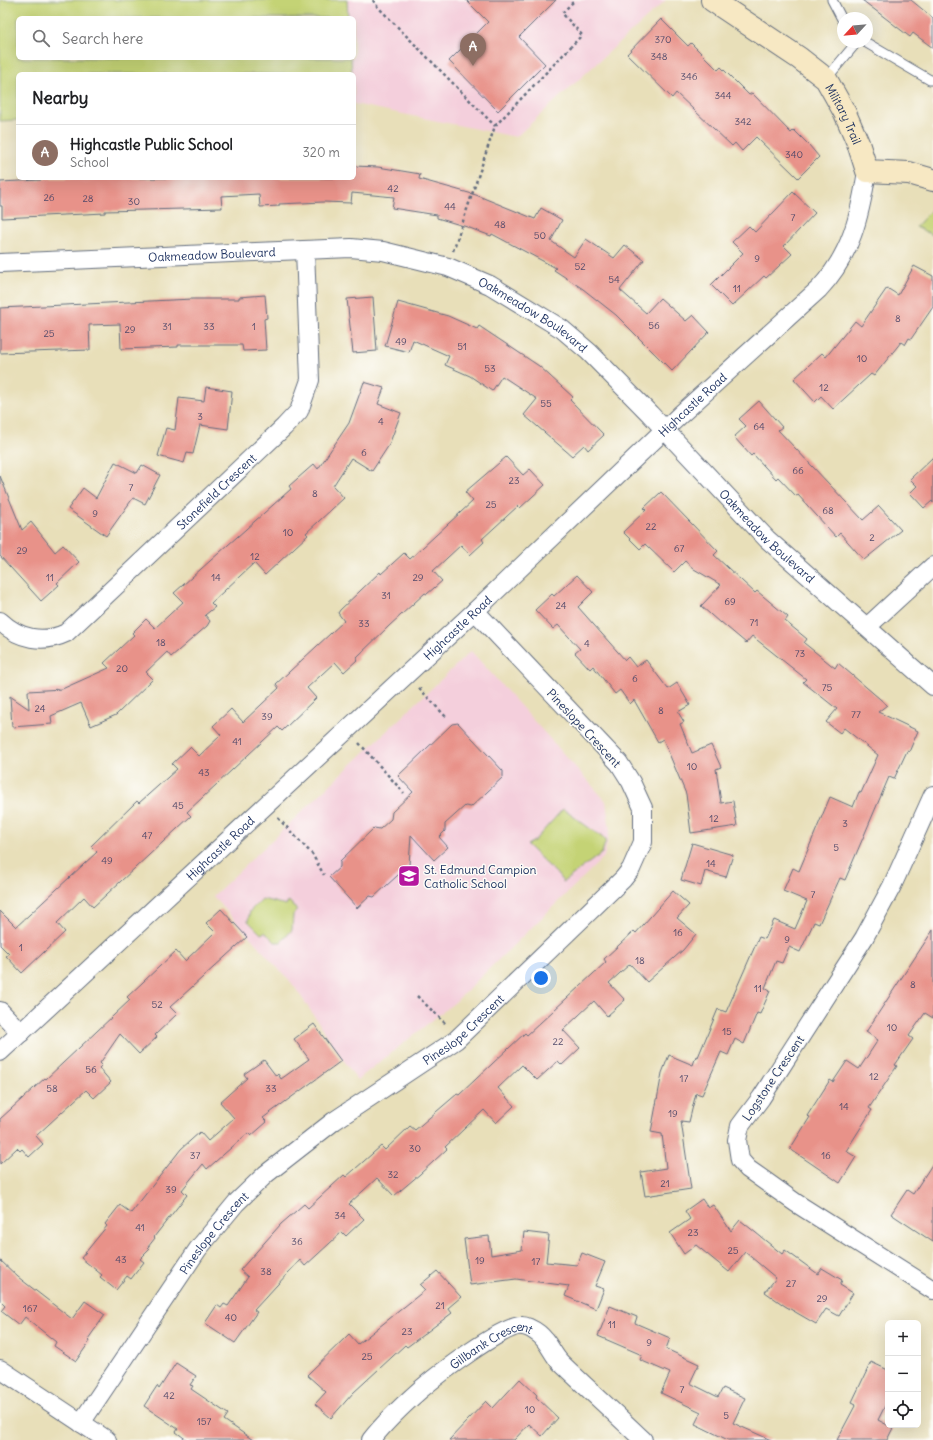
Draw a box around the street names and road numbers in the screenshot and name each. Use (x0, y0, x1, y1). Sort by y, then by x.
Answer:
street label: Military Trail (823, 81, 865, 146)
street label: Oakmeadow Boulevard (148, 244, 276, 264)
street label: Oakmeadow Boulevard (476, 273, 591, 355)
street label: Highcastle Road (655, 369, 729, 439)
street label: Stonefield Crescent (173, 450, 259, 532)
street label: Oakmeadow Boulevard (717, 486, 818, 585)
street label: Highcastle Road (420, 592, 494, 663)
street label: Pineslope Crescent (544, 686, 624, 770)
street label: Highcastle Road (183, 813, 257, 883)
street label: Pineslope Crescent (420, 991, 507, 1068)
street label: Logstone Crescent (739, 1032, 807, 1124)
street label: Pineslope Crescent (176, 1188, 251, 1277)
street label: Gillbank Crescent (446, 1318, 536, 1372)

